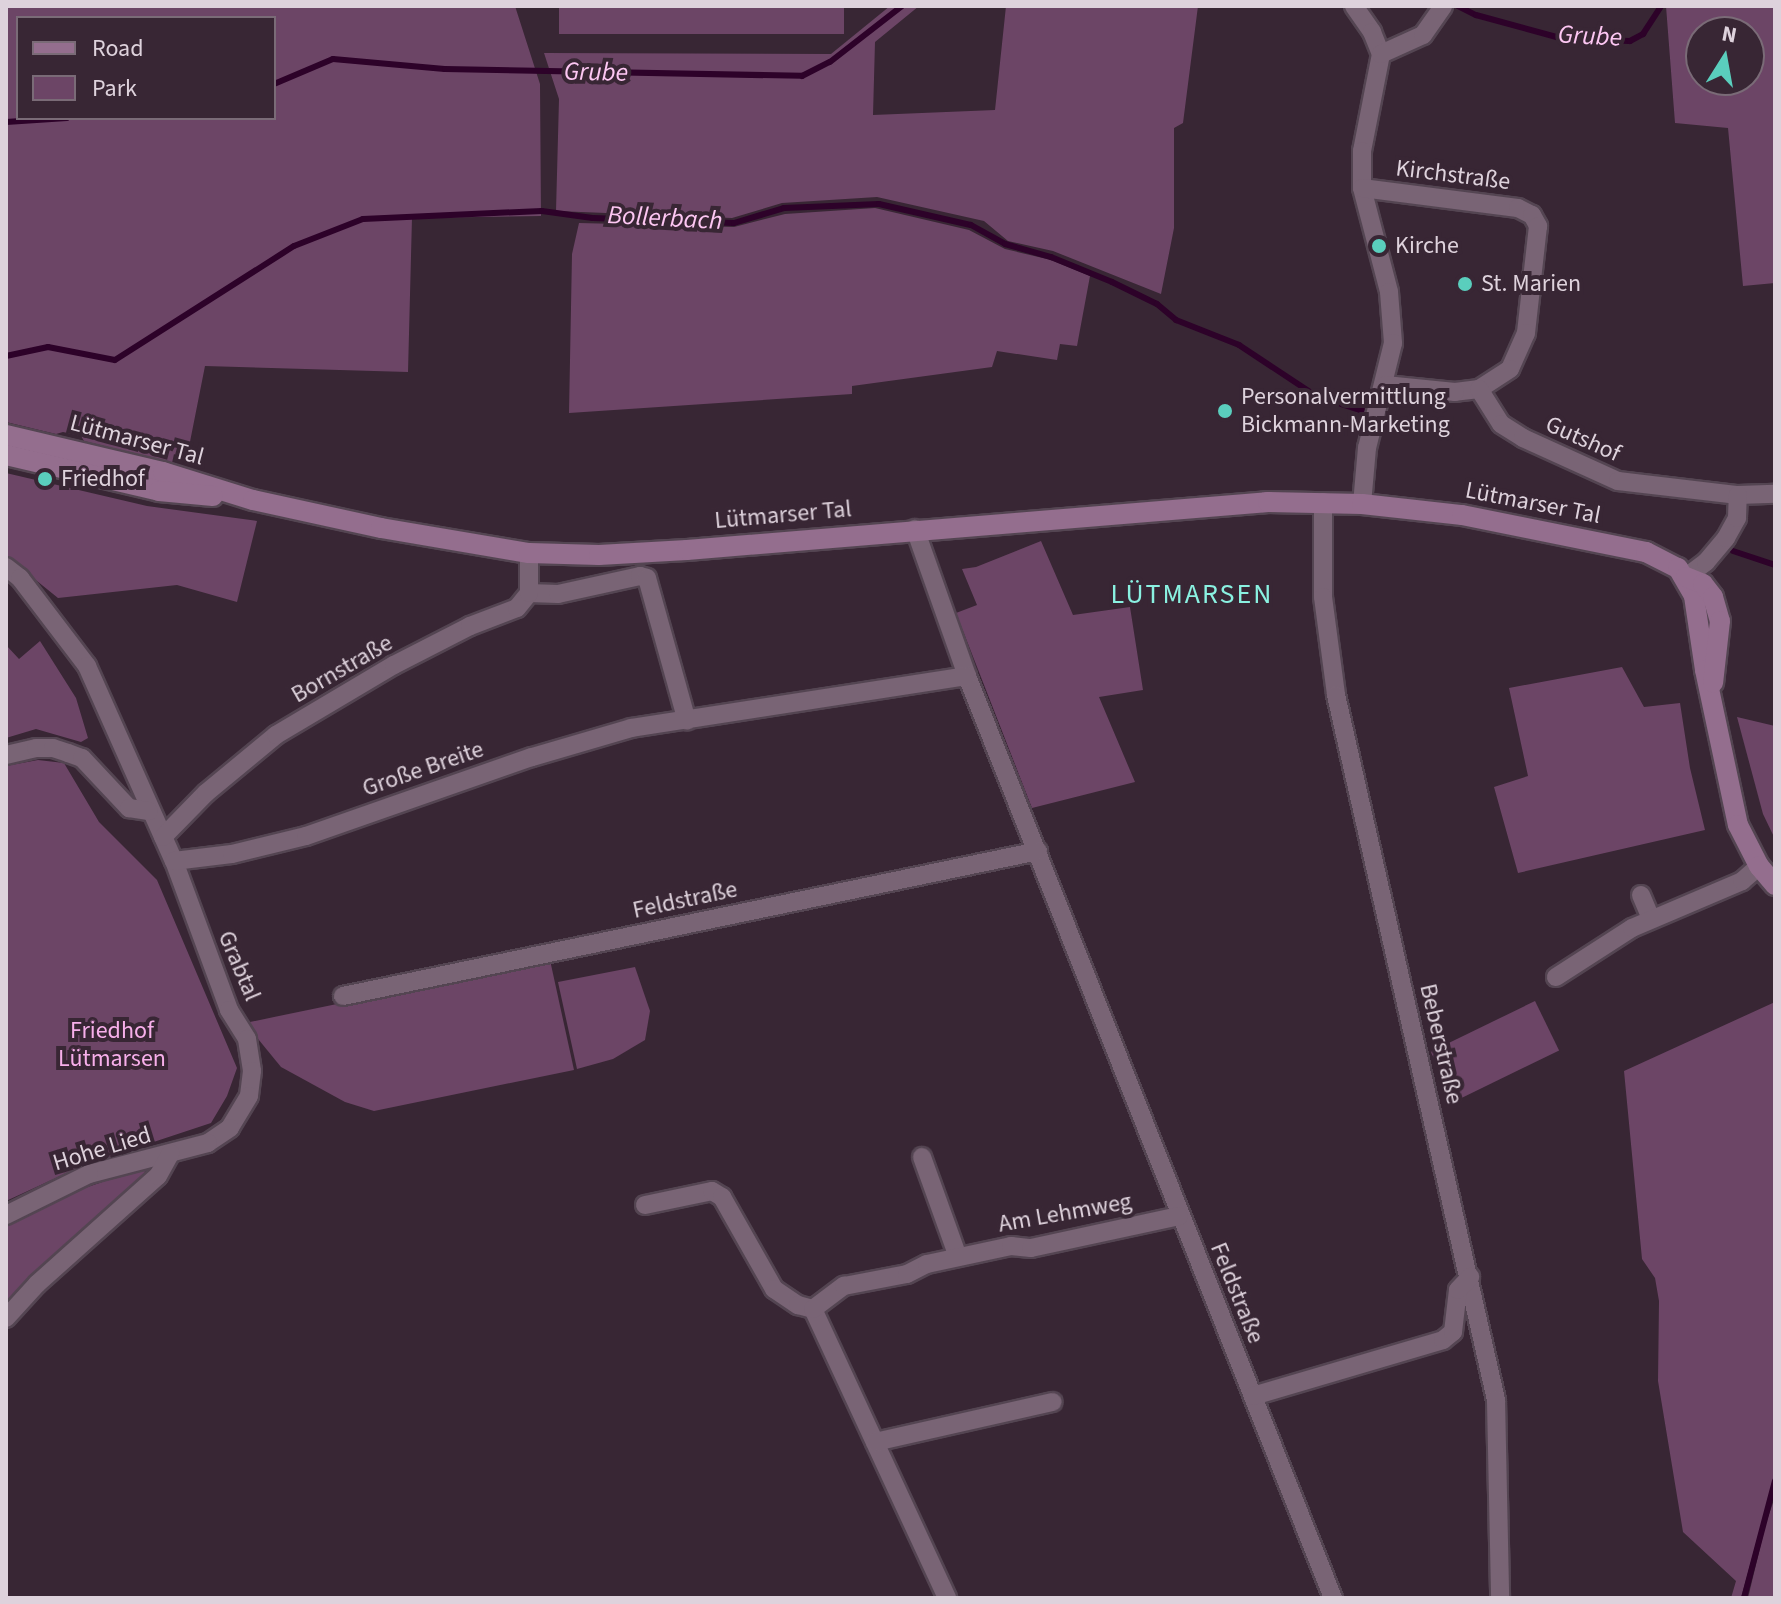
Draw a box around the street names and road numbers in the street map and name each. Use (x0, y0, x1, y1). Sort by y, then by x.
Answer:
street label: Kirchstraße (1394, 154, 1512, 196)
street label: Lütmarser Tal (67, 408, 207, 472)
street label: Gutshof (1541, 410, 1625, 468)
street label: Lütmarser Tal (1463, 476, 1603, 530)
street label: Lütmarser Tal (713, 495, 853, 535)
street label: Bornstraße (286, 629, 398, 709)
street label: Große Breite (359, 735, 487, 803)
street label: Feldstraße (630, 875, 740, 925)
street label: Grabtal (211, 927, 267, 1005)
street label: Beberstraße (1413, 981, 1469, 1107)
street label: Hohe Lied (49, 1120, 155, 1178)
street label: Am Lehmweg (996, 1187, 1134, 1239)
street label: Feldstraße (1204, 1238, 1270, 1348)

